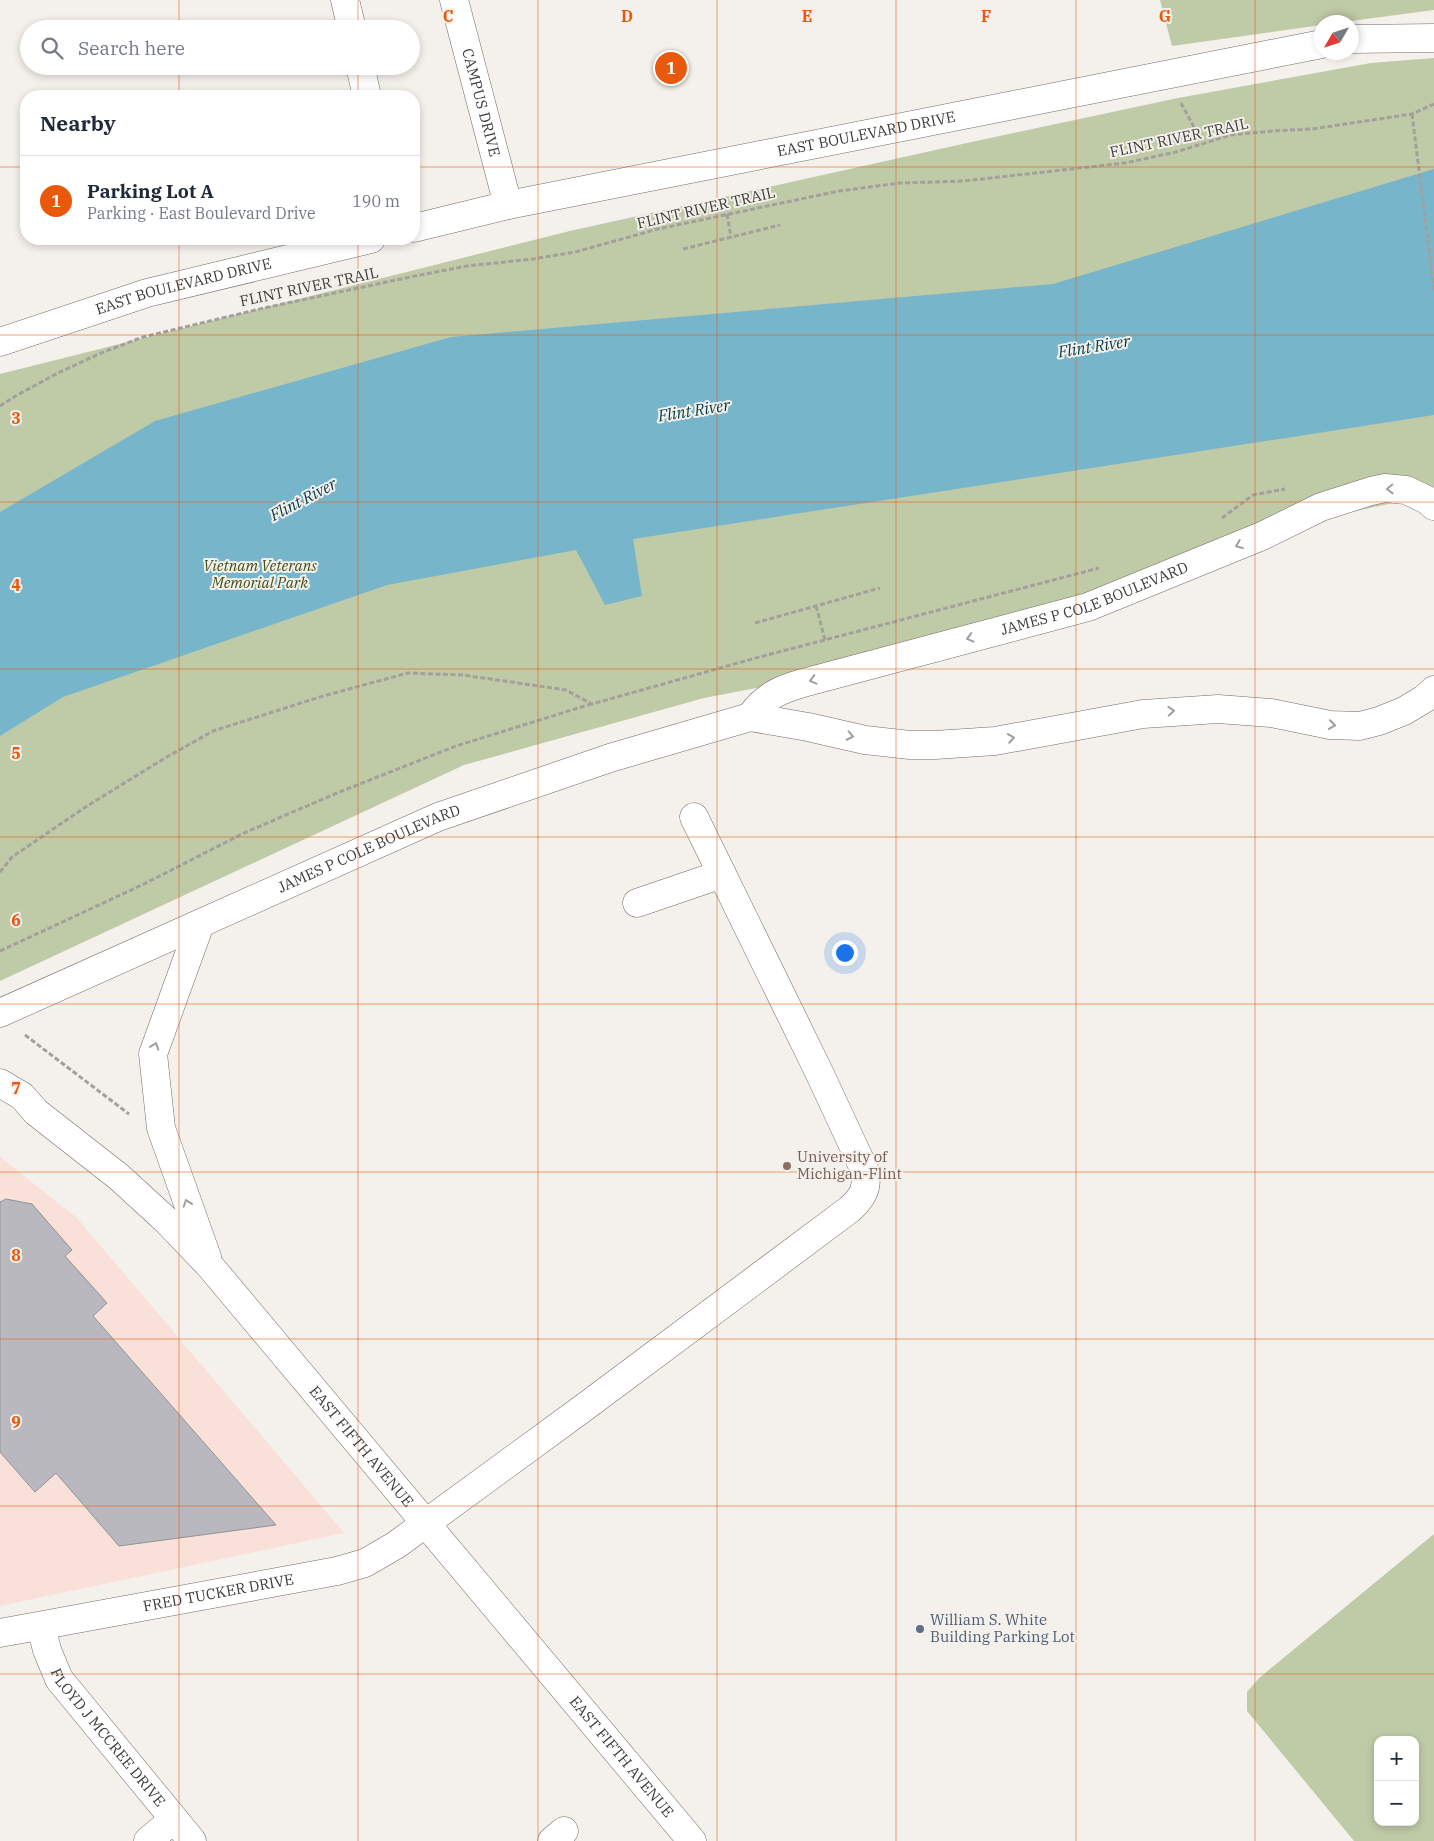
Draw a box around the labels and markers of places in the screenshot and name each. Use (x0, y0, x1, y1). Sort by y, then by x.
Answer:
pin: 1 (655, 49, 687, 87)
place label: University of Michigan-Flint (797, 1147, 902, 1183)
marker: University of Michigan-Flint (781, 1160, 793, 1172)
place label: William S. White Building Parking Lot (930, 1610, 1075, 1646)
marker: William S. White Building Parking Lot (914, 1623, 926, 1635)

